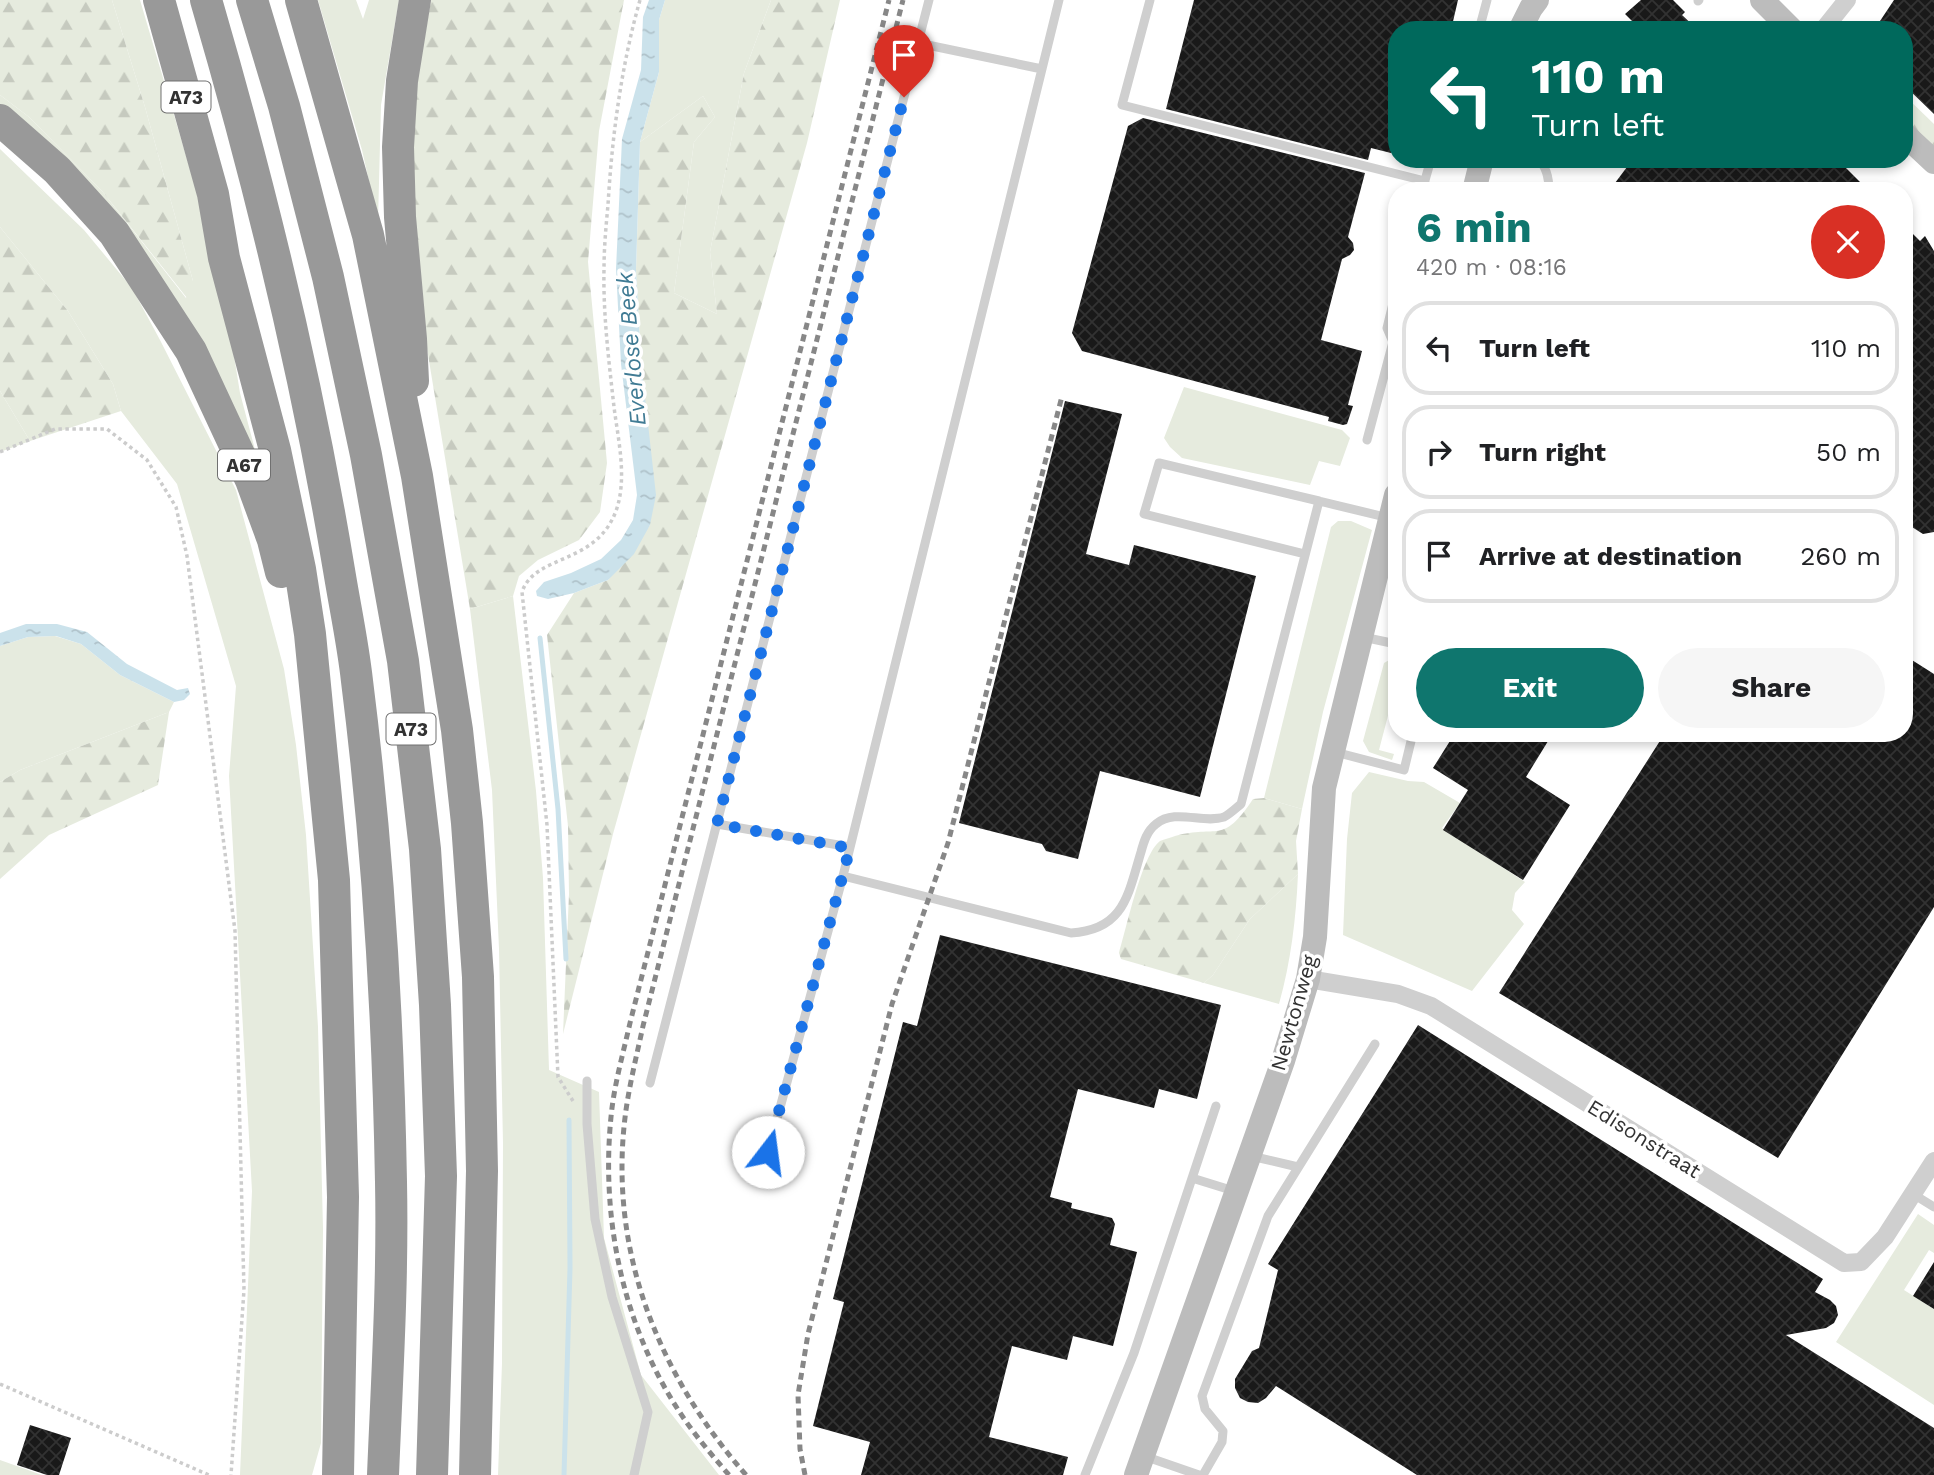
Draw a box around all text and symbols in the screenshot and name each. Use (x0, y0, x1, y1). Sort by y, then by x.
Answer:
pin (874, 25, 934, 97)
icon: arrive (885, 36, 923, 74)
text: 110 m (1531, 47, 1665, 105)
icon: left (1416, 49, 1507, 140)
road number: A73 (162, 82, 210, 113)
text: Turn left (1531, 106, 1664, 144)
text: 6 min (1416, 203, 1532, 252)
button: close (1811, 205, 1885, 279)
text: 420 m · 08:16 (1416, 254, 1567, 281)
water label: Everlose Beek (611, 270, 652, 427)
icon: left (1420, 329, 1458, 367)
text: Turn left (1479, 333, 1590, 363)
text: 110 m (1811, 333, 1881, 363)
icon: right (1420, 433, 1458, 471)
text: Turn right (1479, 437, 1606, 467)
text: 50 m (1816, 437, 1881, 467)
road number: A67 (218, 450, 270, 480)
icon: arrive (1420, 537, 1458, 575)
text: Arrive at destination (1479, 541, 1742, 571)
text: 260 m (1800, 541, 1881, 571)
button: Exit (1416, 648, 1644, 728)
button: Share (1658, 648, 1885, 728)
road number: A73 (386, 714, 436, 744)
street label: Newtonweg (1265, 951, 1322, 1074)
street label: Edisonstraat (1583, 1094, 1706, 1183)
position arrow (731, 1115, 805, 1189)

